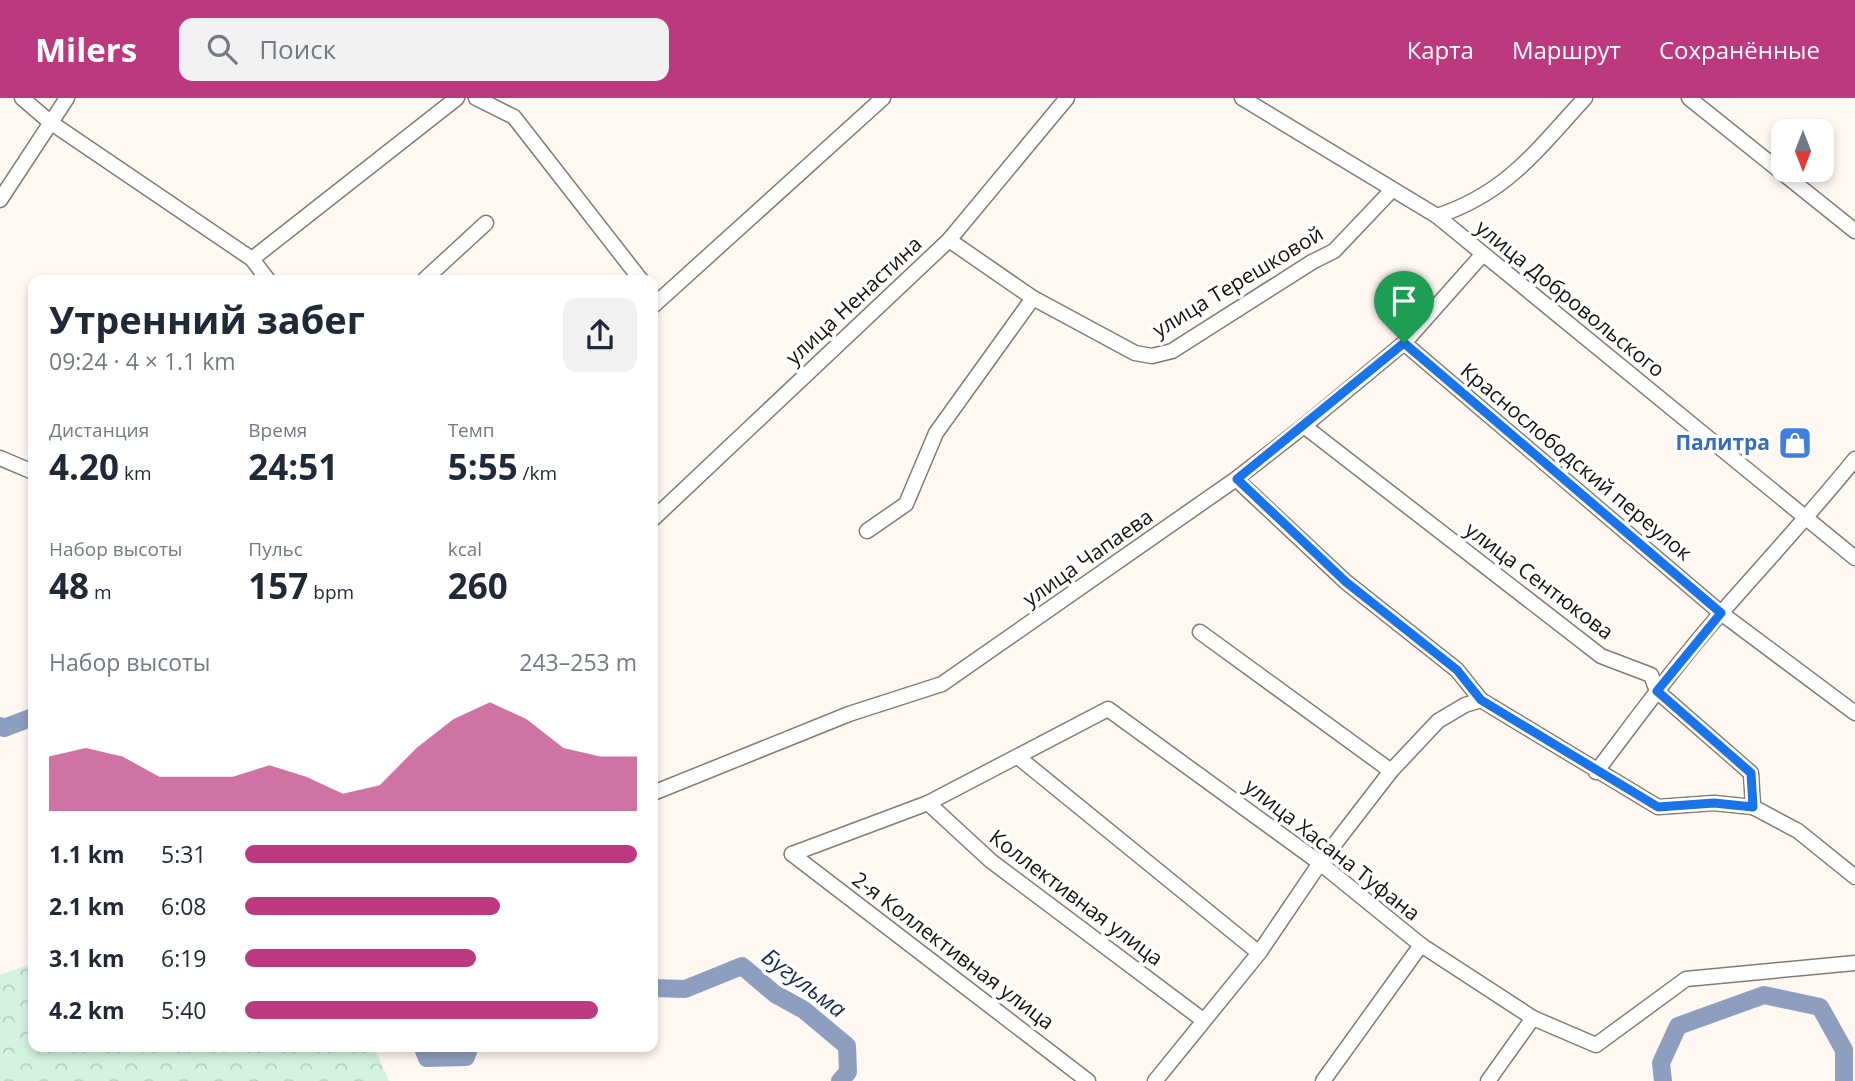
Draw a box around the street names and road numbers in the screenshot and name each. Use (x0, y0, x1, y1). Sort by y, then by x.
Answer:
street label: улица Добровольского (1470, 213, 1671, 383)
street label: улица Терешковой (1147, 219, 1328, 343)
street label: улица Ненастина (779, 230, 927, 371)
street label: Краснослободский переулок (1455, 356, 1698, 566)
street label: улица Чапаева (1017, 502, 1158, 612)
street label: улица Сентюкова (1460, 515, 1619, 645)
street label: улица Хасана Туфана (1239, 772, 1426, 927)
street label: Коллективная улица (984, 823, 1169, 972)
street label: 2-я Коллективная улица (847, 865, 1060, 1035)

